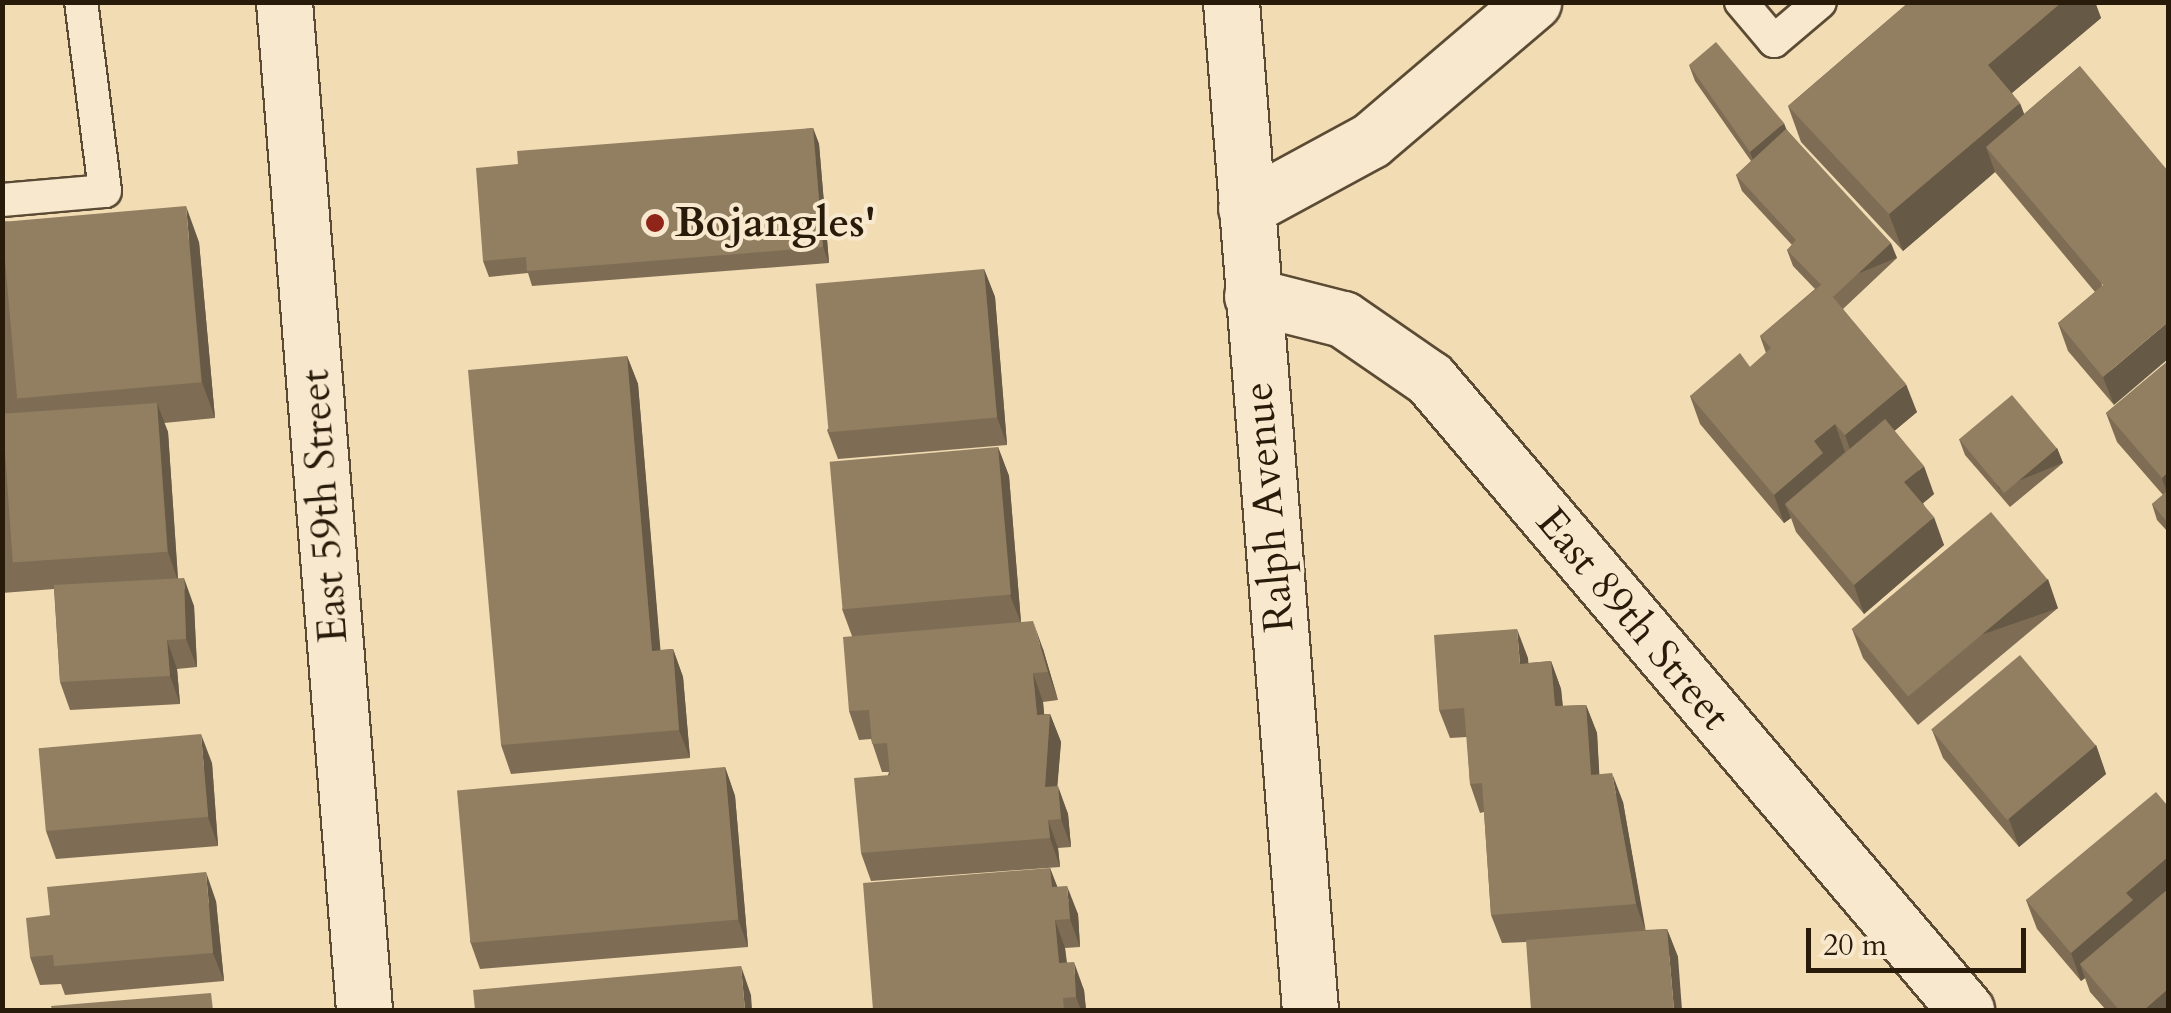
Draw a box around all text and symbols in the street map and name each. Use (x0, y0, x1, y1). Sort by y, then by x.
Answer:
place label: Bojangles' (675, 198, 876, 248)
marker: Bojangles' (644, 212, 666, 234)
street label: East 59th Street (289, 367, 359, 645)
street label: Ralph Avenue (1233, 380, 1305, 634)
street label: East 89th Street (1526, 498, 1740, 740)
scale bar (1811, 908, 2031, 970)
text: 20 m (1823, 925, 1887, 966)

